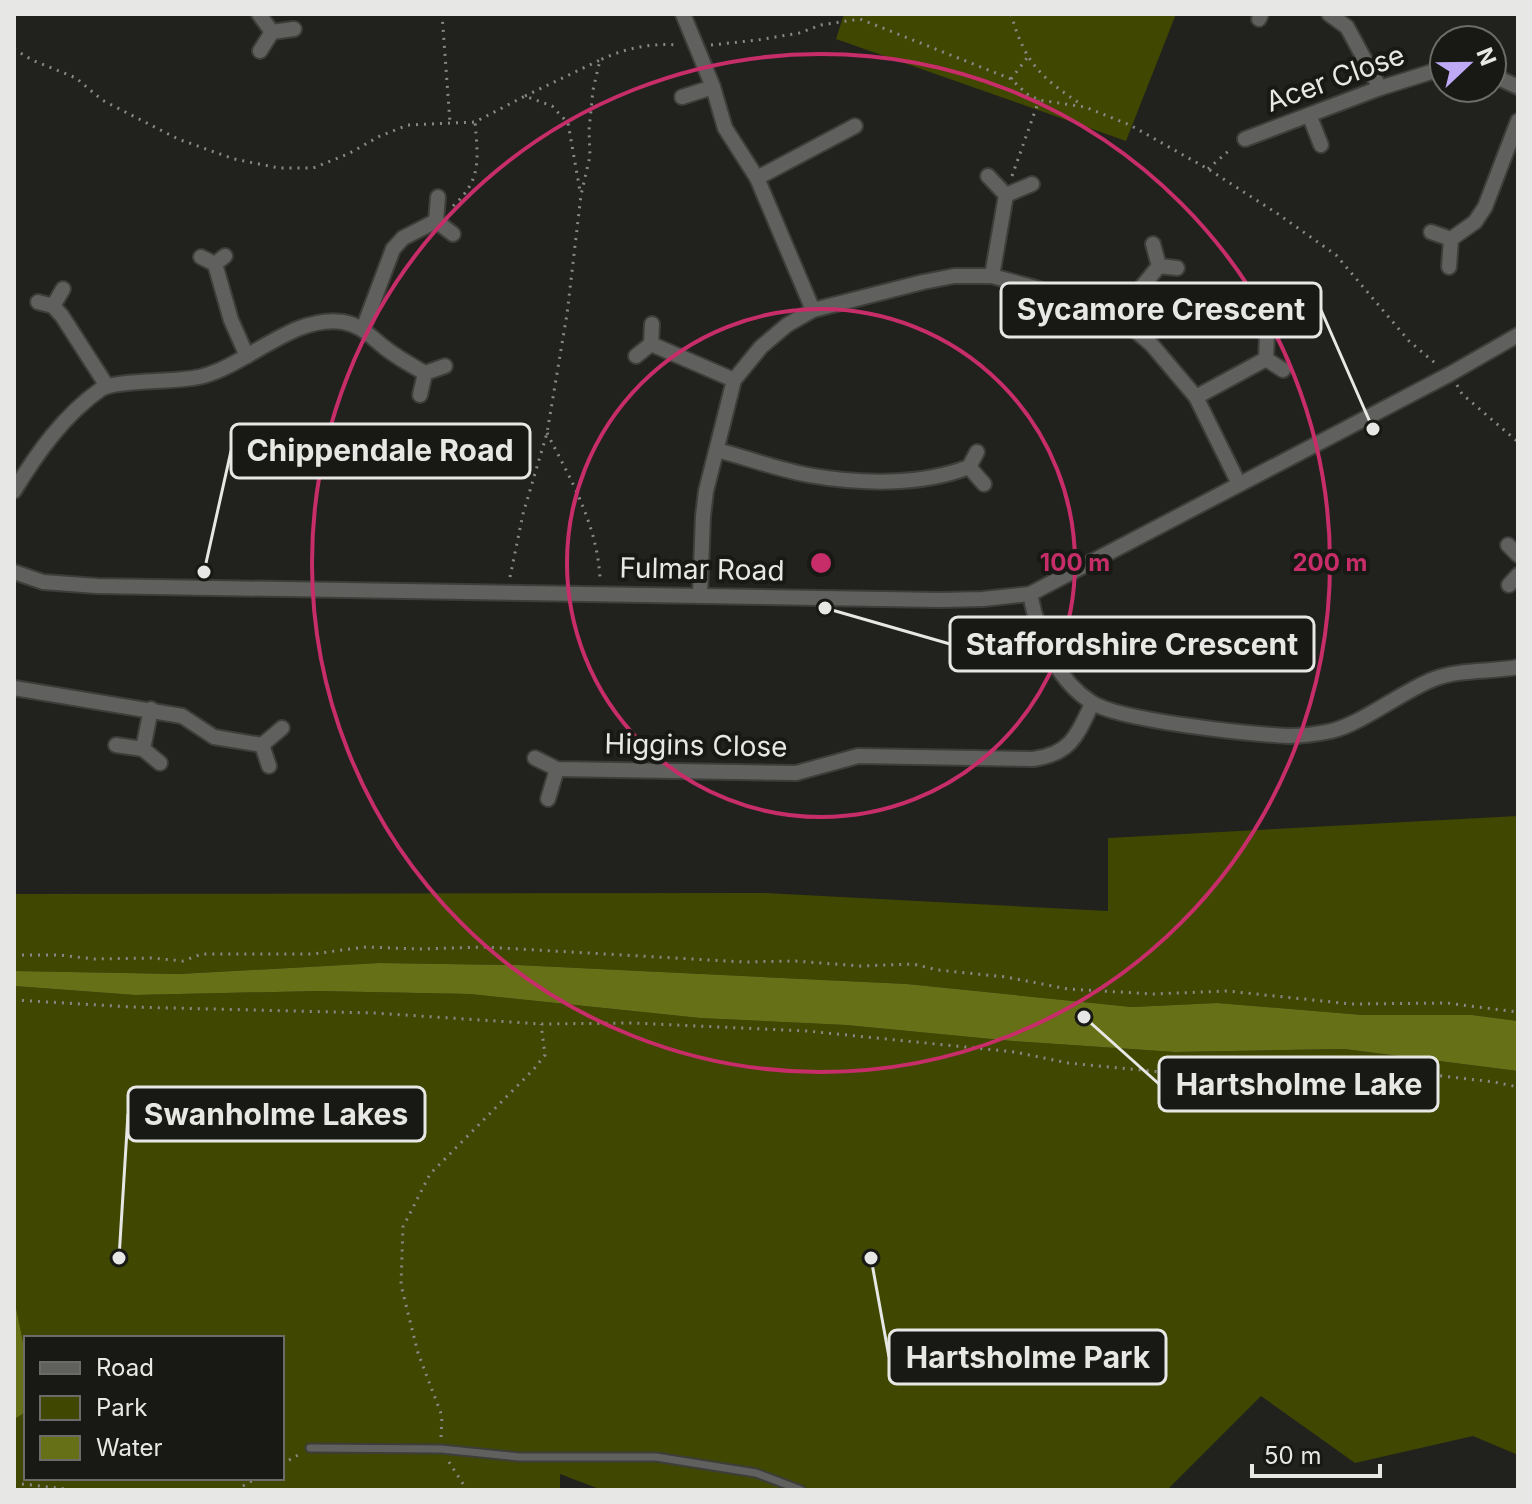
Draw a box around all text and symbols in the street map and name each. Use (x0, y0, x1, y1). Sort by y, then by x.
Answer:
north arrow (1428, 24, 1508, 104)
street label: Acer Close (1261, 37, 1409, 119)
text: N (1471, 44, 1502, 69)
callout: Sycamore Crescent (1001, 283, 1321, 337)
text: Sycamore Crescent (1017, 291, 1305, 327)
callout: Chippendale Road (231, 424, 530, 478)
text: Chippendale Road (246, 432, 514, 468)
text: 100 m (1040, 548, 1110, 577)
text: 200 m (1292, 548, 1368, 577)
centre of rings (807, 549, 835, 577)
street label: Fulmar Road (619, 551, 785, 587)
callout: Staffordshire Crescent (950, 617, 1314, 671)
text: Staffordshire Crescent (966, 626, 1298, 662)
street label: Higgins Close (604, 726, 788, 764)
callout: Hartsholme Lake (1159, 1057, 1438, 1111)
text: Hartsholme Lake (1176, 1066, 1422, 1102)
callout: Swanholme Lakes (128, 1087, 425, 1141)
text: Swanholme Lakes (144, 1096, 408, 1132)
callout: Hartsholme Park (889, 1330, 1166, 1384)
legend (24, 1336, 284, 1480)
text: Hartsholme Park (906, 1339, 1151, 1375)
text: Road (96, 1353, 154, 1382)
text: Park (96, 1393, 147, 1422)
scale bar (1252, 1428, 1380, 1478)
text: Water (96, 1433, 163, 1462)
text: 50 m (1264, 1441, 1322, 1470)

